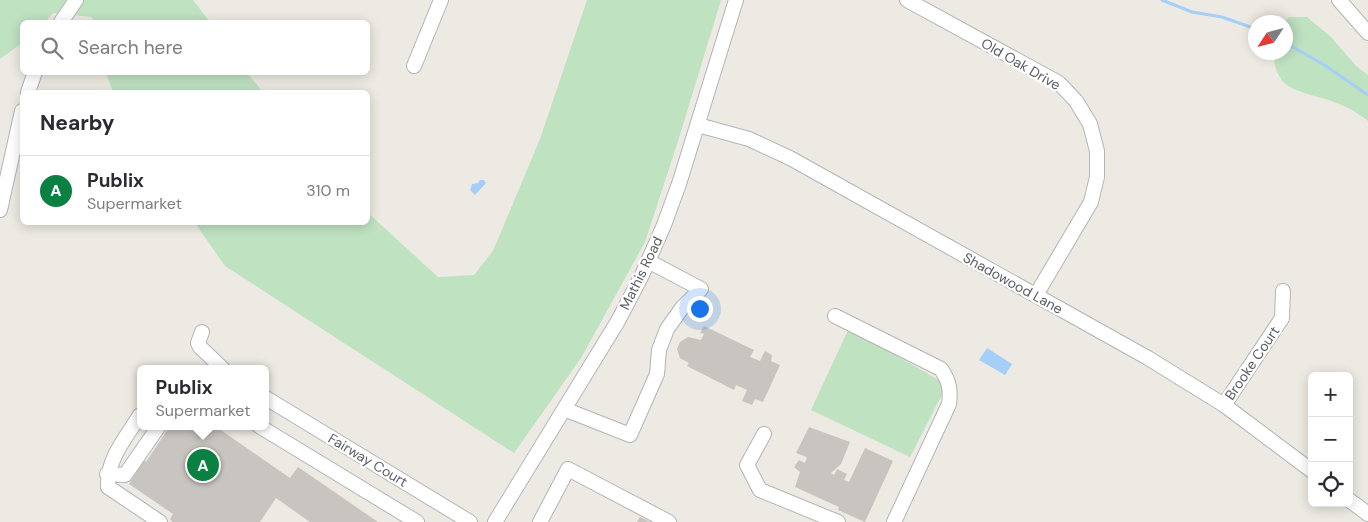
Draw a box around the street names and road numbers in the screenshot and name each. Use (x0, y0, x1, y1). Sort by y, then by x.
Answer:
street label: Old Oak Drive (978, 34, 1064, 94)
street label: Mathis Road (615, 233, 667, 313)
street label: Shadowood Lane (960, 248, 1066, 318)
street label: Brooke Court (1221, 323, 1283, 403)
street label: Fairway Court (325, 429, 411, 491)

